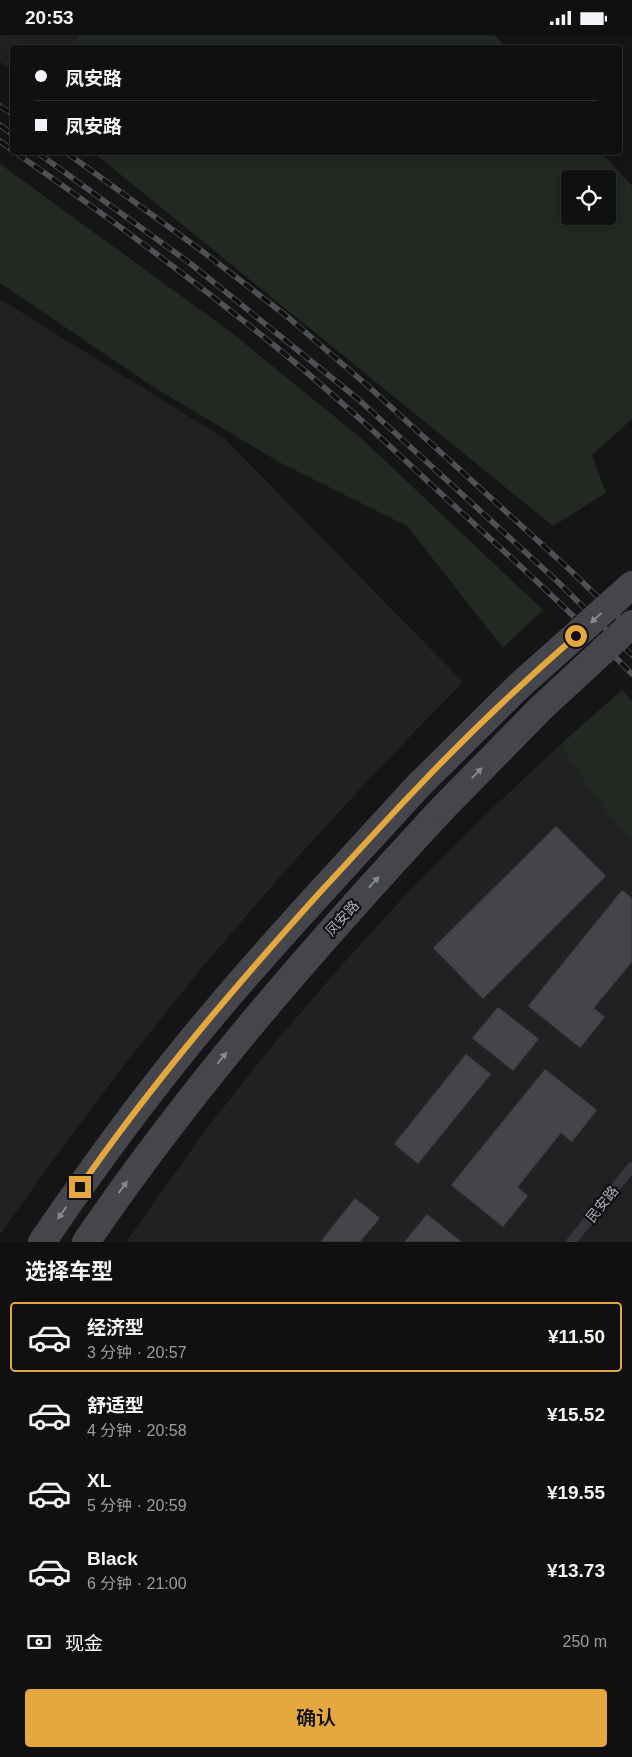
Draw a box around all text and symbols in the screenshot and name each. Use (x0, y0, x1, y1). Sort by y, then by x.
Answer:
text: 20:53 (25, 7, 74, 28)
text: 凤安路 (65, 68, 122, 89)
text: 凤安路 (65, 116, 122, 137)
map controls (561, 170, 616, 225)
button: locate (561, 170, 616, 225)
one-way arrow (590, 612, 602, 624)
route start (565, 625, 587, 647)
one-way arrow (471, 767, 483, 779)
one-way arrow (368, 877, 380, 889)
street label: 凤安路 (322, 897, 362, 939)
one-way arrow (217, 1052, 227, 1065)
route end (69, 1176, 91, 1198)
one-way arrow (118, 1181, 128, 1194)
street label: 民安路 (583, 1183, 621, 1225)
one-way arrow (57, 1206, 67, 1219)
text: 选择车型 (25, 1259, 113, 1284)
icon: car (27, 1315, 72, 1360)
text: 经济型 (87, 1317, 144, 1338)
text: ¥11.50 (548, 1326, 605, 1347)
text: 3 分钟 · 20:57 (87, 1344, 187, 1361)
icon: car (27, 1393, 72, 1438)
text: 舒适型 (87, 1395, 144, 1416)
text: ¥15.52 (547, 1404, 605, 1425)
text: 4 分钟 · 20:58 (87, 1422, 187, 1439)
text: XL (87, 1470, 111, 1491)
icon: car (27, 1471, 72, 1516)
text: ¥19.55 (547, 1482, 605, 1503)
text: 5 分钟 · 20:59 (87, 1497, 187, 1514)
text: Black (87, 1548, 138, 1569)
icon: car (27, 1549, 72, 1594)
text: ¥13.73 (547, 1560, 605, 1581)
text: 6 分钟 · 21:00 (87, 1575, 187, 1592)
icon: cash (25, 1628, 53, 1656)
text: 现金 (65, 1633, 103, 1654)
text: 250 m (563, 1633, 607, 1650)
button: 确认 (25, 1689, 607, 1747)

